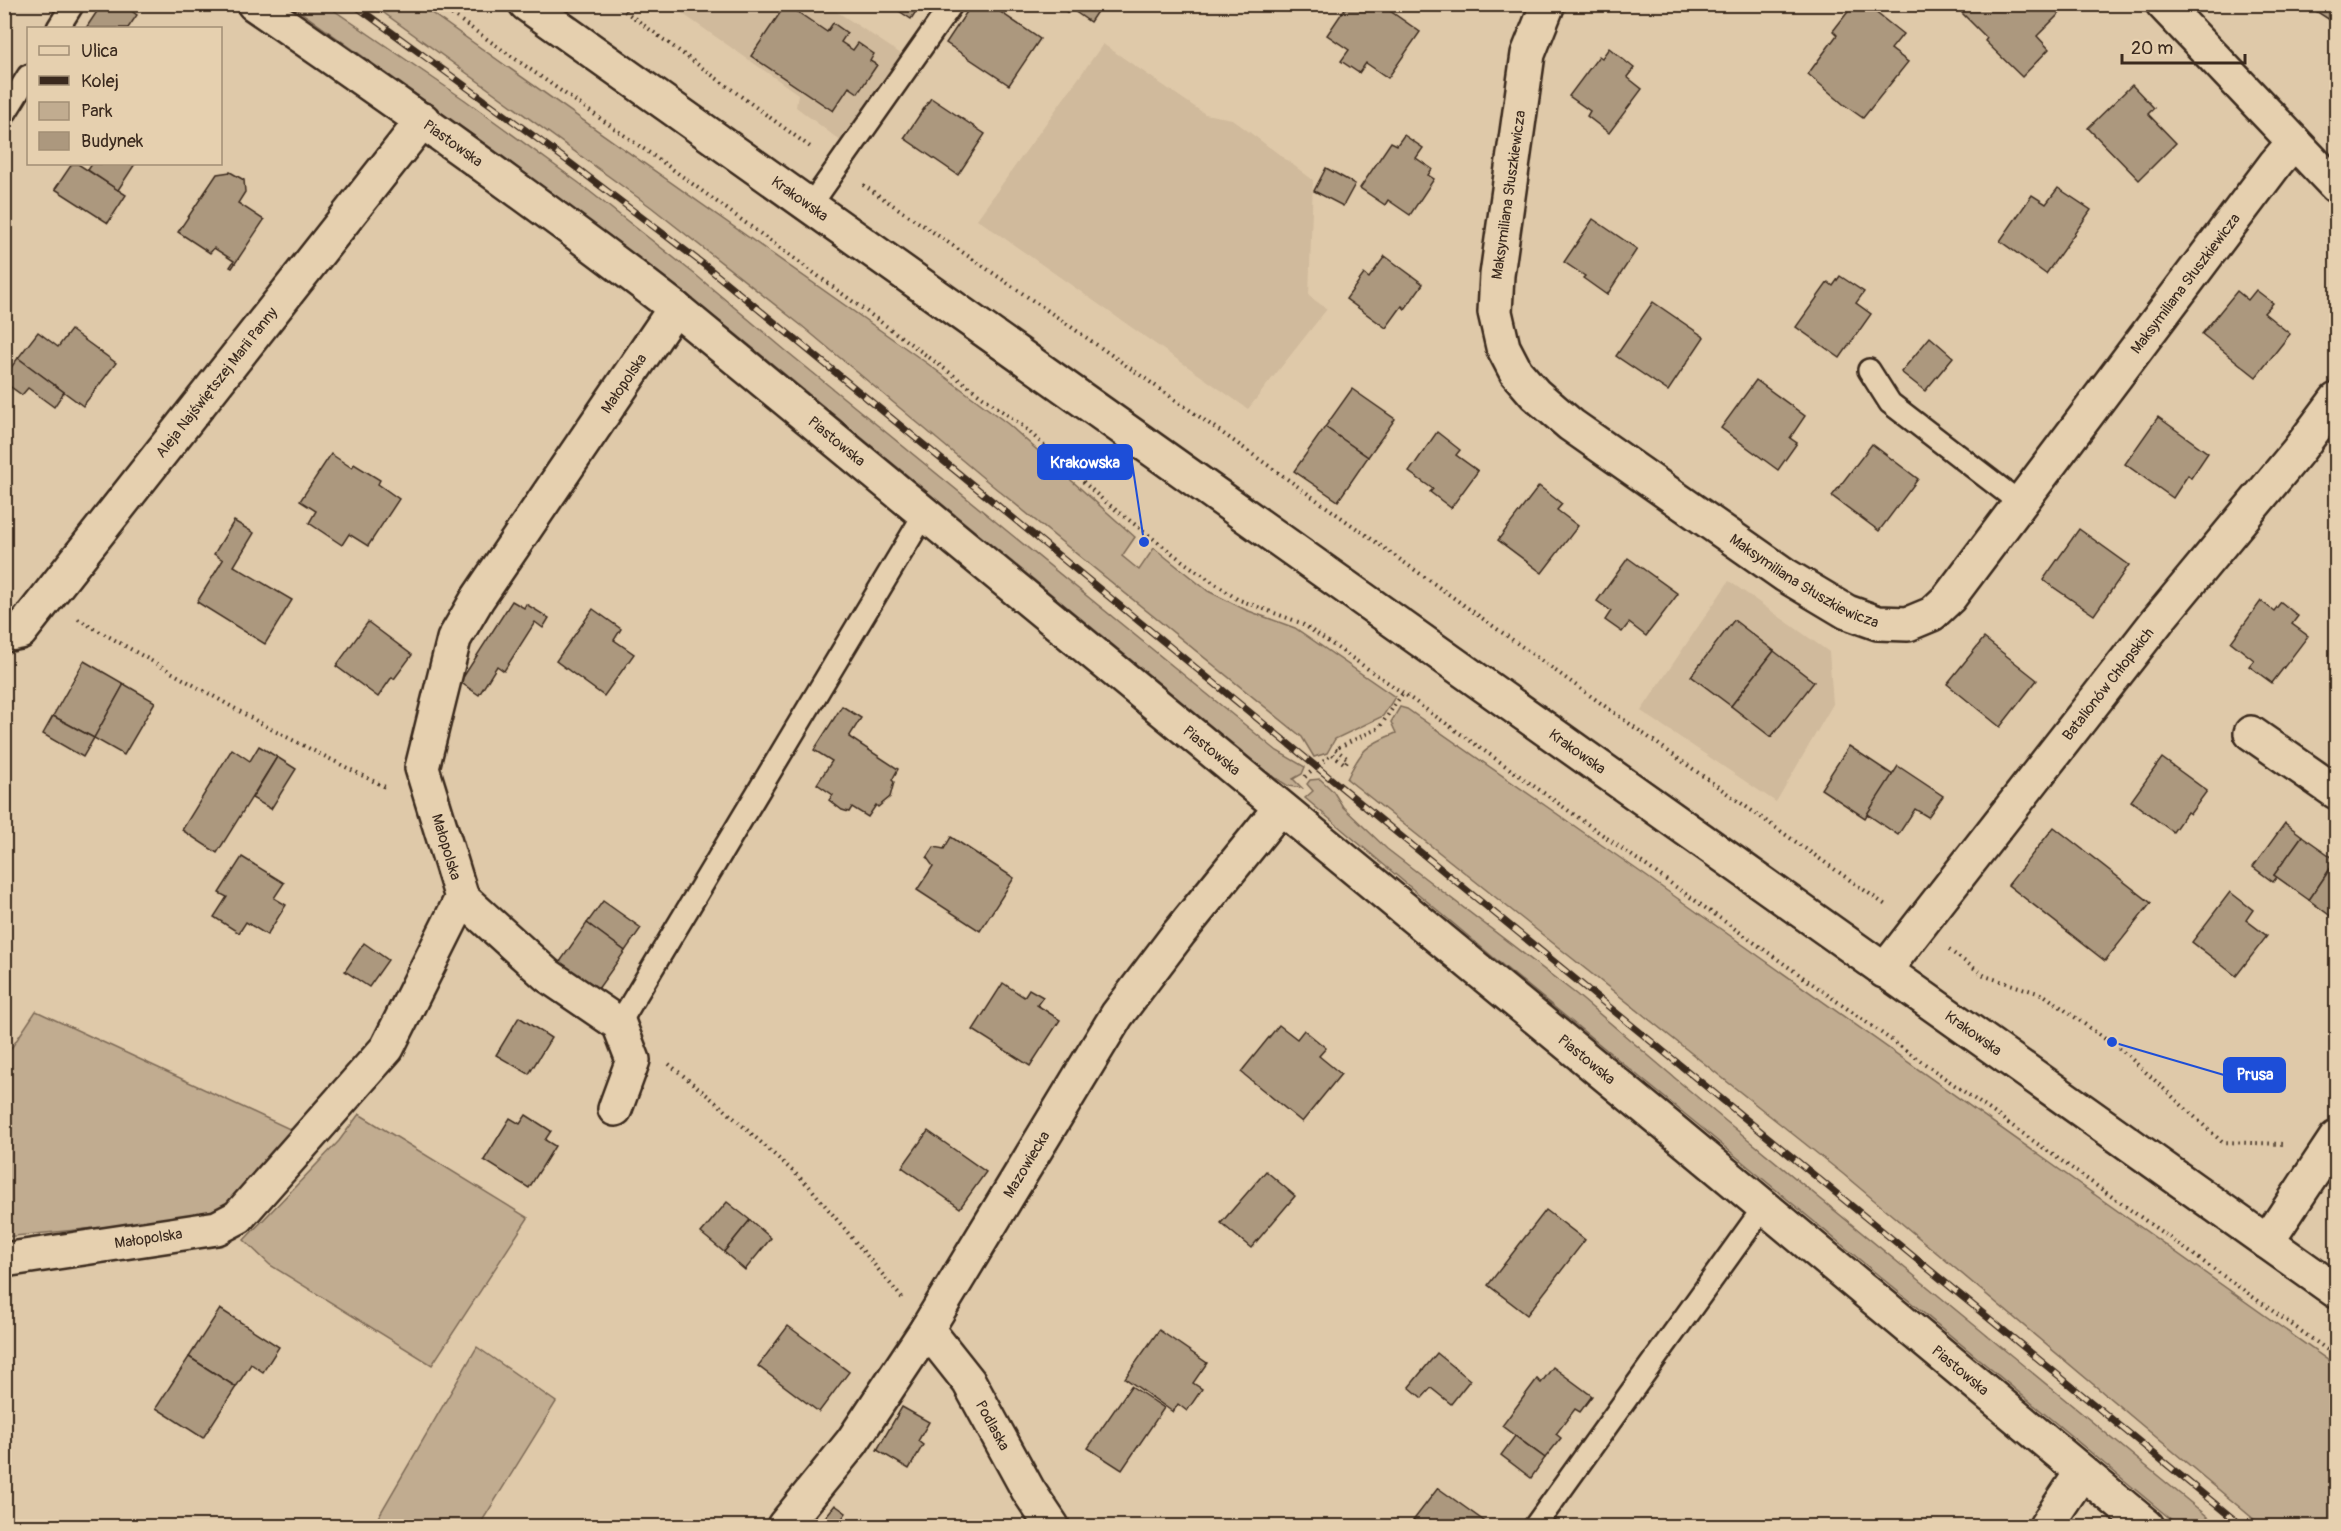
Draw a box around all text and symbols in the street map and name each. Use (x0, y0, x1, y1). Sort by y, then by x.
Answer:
legend (27, 27, 222, 165)
scale bar (2122, 27, 2245, 65)
text: 20 m (2131, 37, 2173, 60)
text: Ulica (81, 40, 118, 63)
text: Kolej (81, 70, 119, 93)
text: Park (81, 100, 113, 123)
street label: Maksymiliana Słuszkiewicza (1488, 109, 1530, 281)
street label: Piastowska (420, 116, 487, 171)
text: Budynek (81, 130, 144, 153)
street label: Krakowska (768, 172, 832, 225)
street label: Maksymiliana Słuszkiewicza (2127, 209, 2244, 357)
street label: Aleja Najświętszej Marii Panny (151, 303, 282, 461)
street label: Małopolska (597, 350, 651, 417)
street label: Piastowska (804, 412, 869, 471)
callout: Krakowska (1038, 445, 1132, 479)
text: Krakowska (1050, 453, 1121, 473)
street label: Maksymiliana Słuszkiewicza (1726, 530, 1881, 632)
street label: Batalionów Chłopskich (2058, 624, 2158, 744)
street label: Piastowska (1179, 721, 1244, 780)
street label: Krakowska (1545, 725, 1610, 778)
street label: Małopolska (427, 812, 465, 882)
street label: Krakowska (1941, 1006, 2006, 1060)
street label: Piastowska (1554, 1030, 1619, 1089)
callout: Prusa (2224, 1058, 2285, 1092)
text: Prusa (2237, 1065, 2274, 1085)
street label: Mazowiecka (999, 1128, 1054, 1201)
street label: Małopolska (113, 1224, 184, 1253)
street label: Piastowska (1928, 1341, 1993, 1400)
street label: Podlaska (971, 1397, 1014, 1454)

